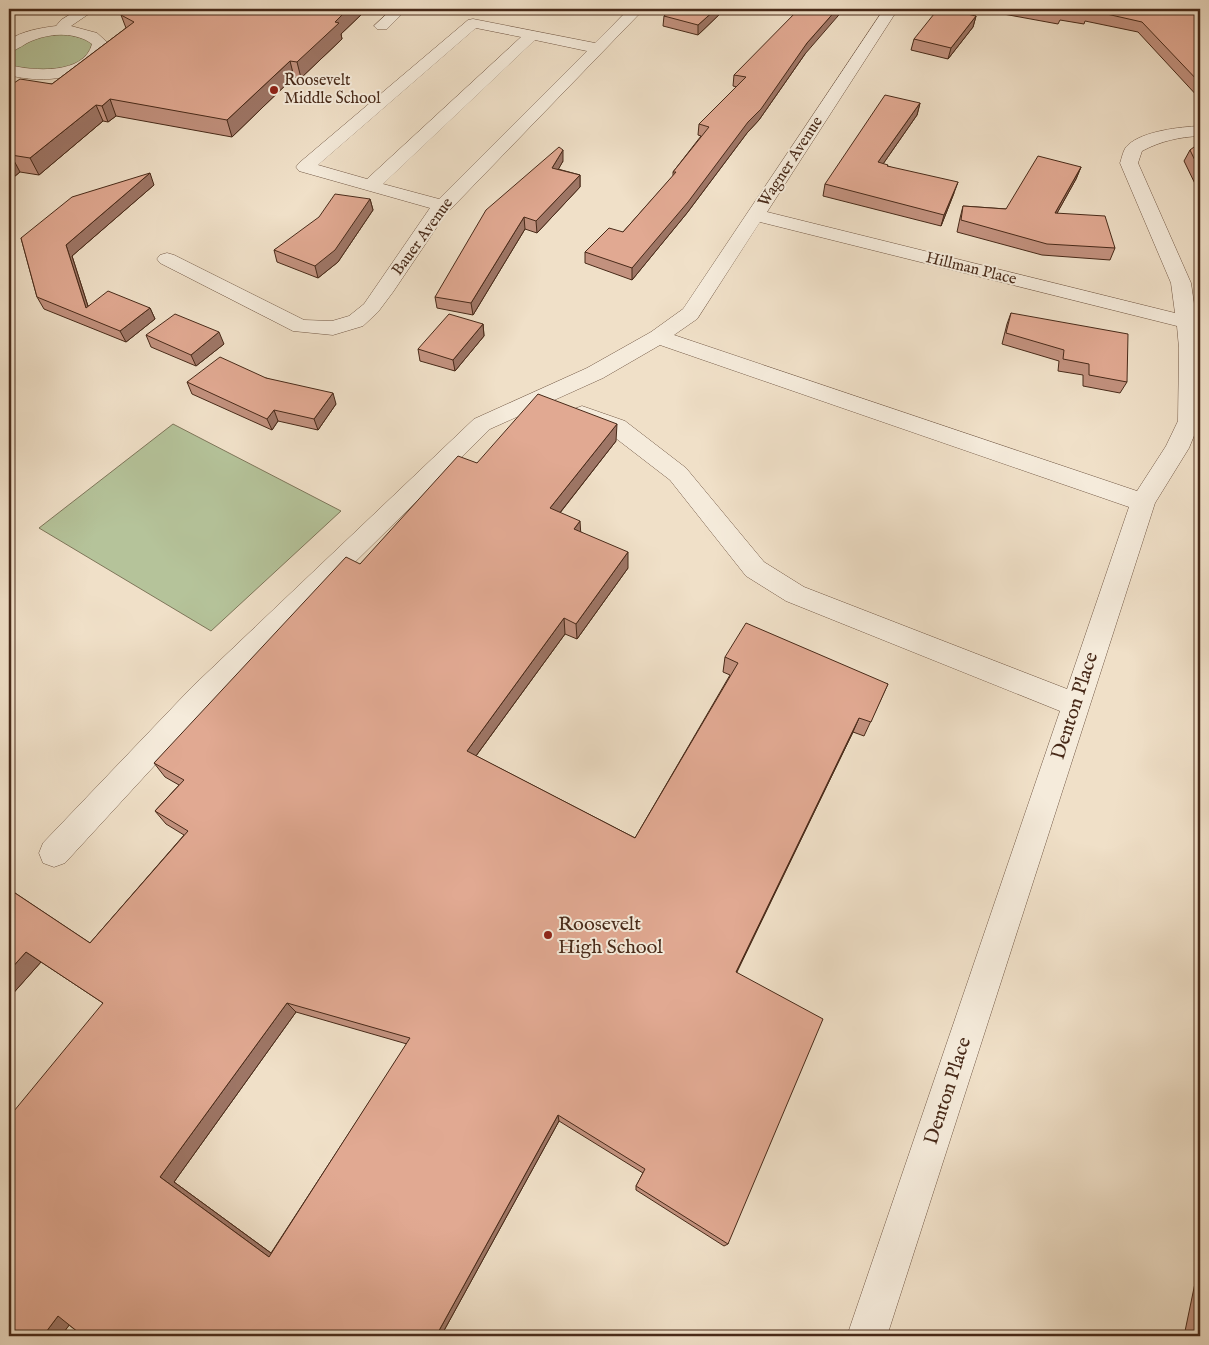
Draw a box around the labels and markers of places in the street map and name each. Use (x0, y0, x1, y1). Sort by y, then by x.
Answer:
place label: Roosevelt Middle School (284, 71, 381, 109)
marker: Roosevelt Middle School (268, 84, 280, 96)
place label: Roosevelt High School (558, 912, 663, 960)
marker: Roosevelt High School (542, 929, 554, 941)

